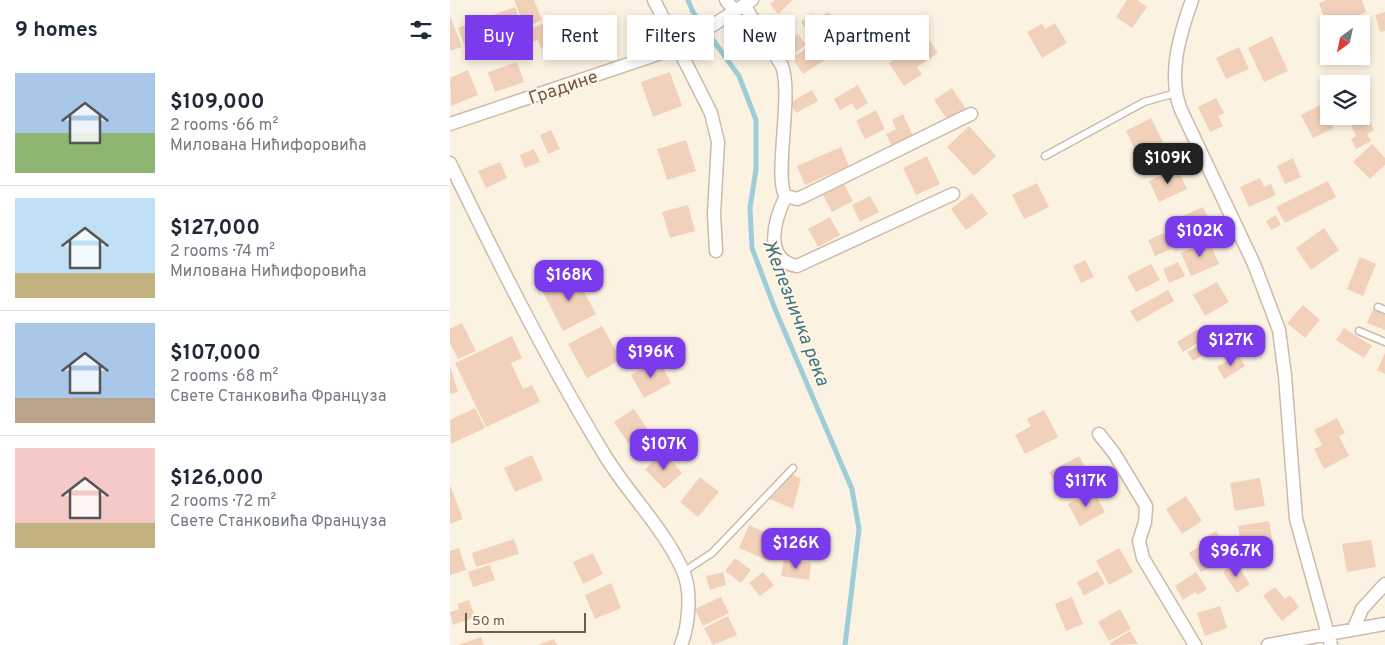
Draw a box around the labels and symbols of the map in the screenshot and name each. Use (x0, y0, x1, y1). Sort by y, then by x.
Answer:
north arrow (1320, 15, 1370, 65)
street label: Градине (526, 66, 601, 111)
pin: $109K (1133, 142, 1203, 185)
pin: $102K (1165, 216, 1235, 258)
water label: Железничка река (756, 236, 834, 390)
pin: $168K (534, 260, 604, 302)
pin: $127K (1196, 324, 1266, 367)
pin: $196K (616, 336, 686, 379)
pin: $107K (629, 428, 699, 471)
pin: $117K (1051, 466, 1121, 508)
pin: $126K (761, 528, 831, 570)
pin: $96.7K (1195, 536, 1277, 578)
scale bar (465, 610, 586, 633)

